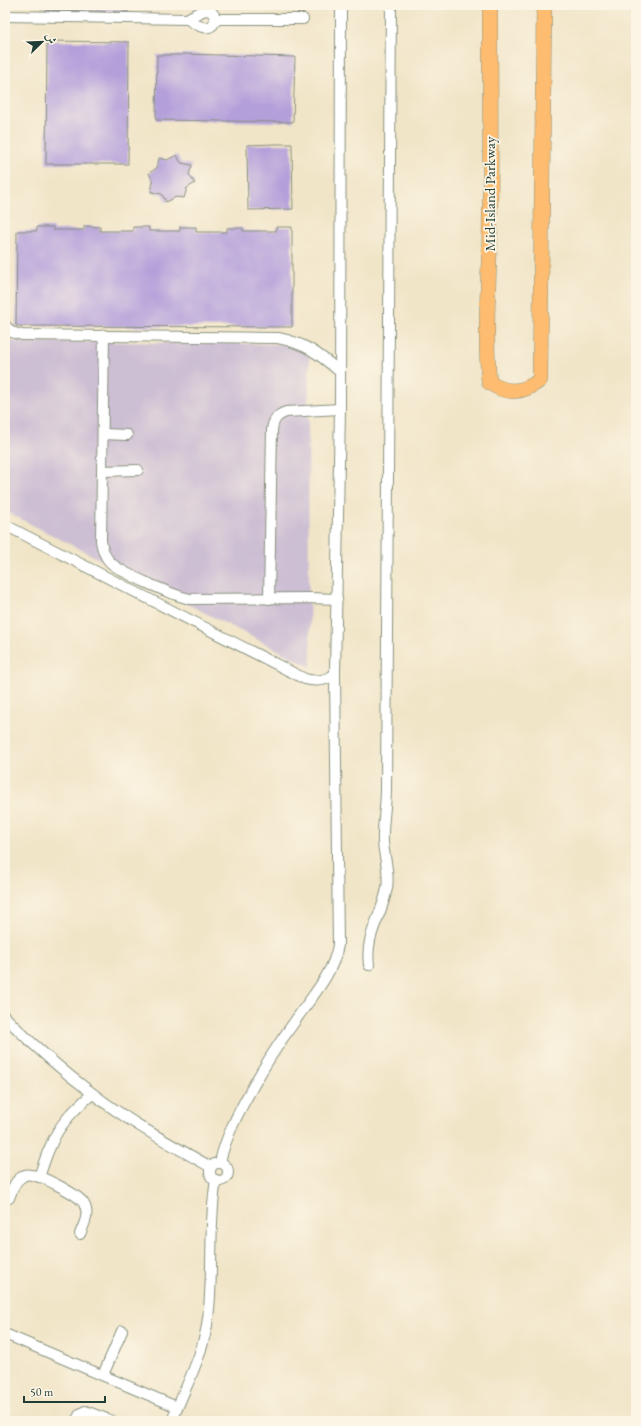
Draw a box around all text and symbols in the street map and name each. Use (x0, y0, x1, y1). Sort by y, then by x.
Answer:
north arrow (22, 22, 62, 62)
text: ش (43, 30, 60, 46)
street label: Mid-Island Parkway (480, 136, 499, 251)
scale bar (24, 1378, 105, 1404)
text: 50 m (30, 1384, 54, 1400)

